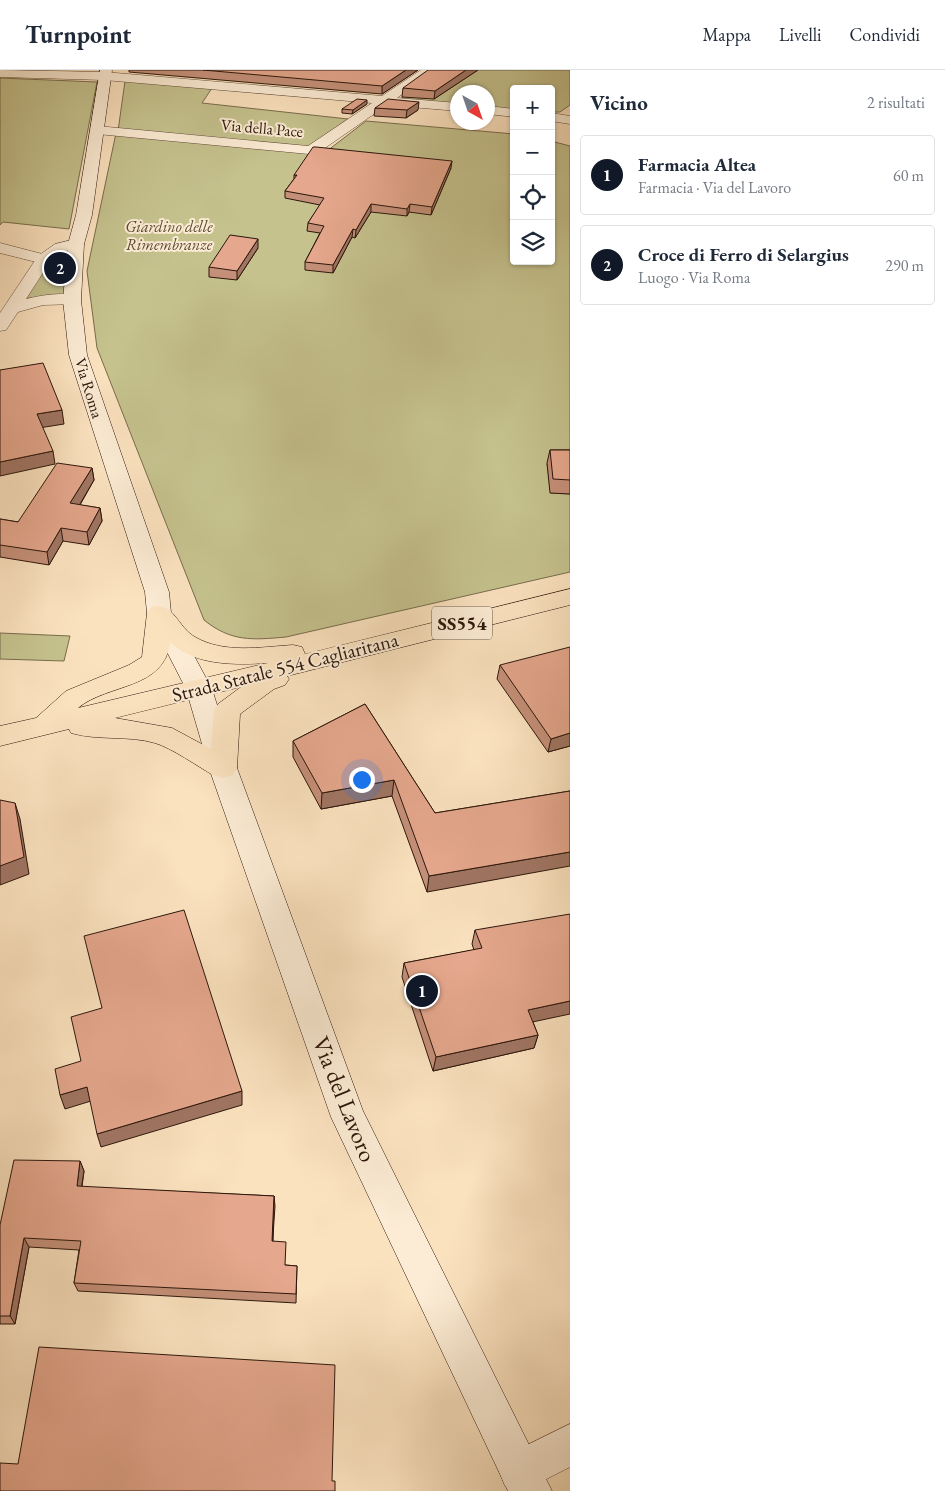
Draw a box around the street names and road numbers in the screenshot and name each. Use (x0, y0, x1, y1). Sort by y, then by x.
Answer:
street label: Via della Pace (220, 114, 304, 142)
street label: Via Roma (70, 355, 108, 421)
road number: SS554 (432, 606, 492, 640)
street label: Strada Statale 554 Cagliaritana (169, 626, 401, 708)
street label: Via del Lavoro (306, 1032, 384, 1166)

